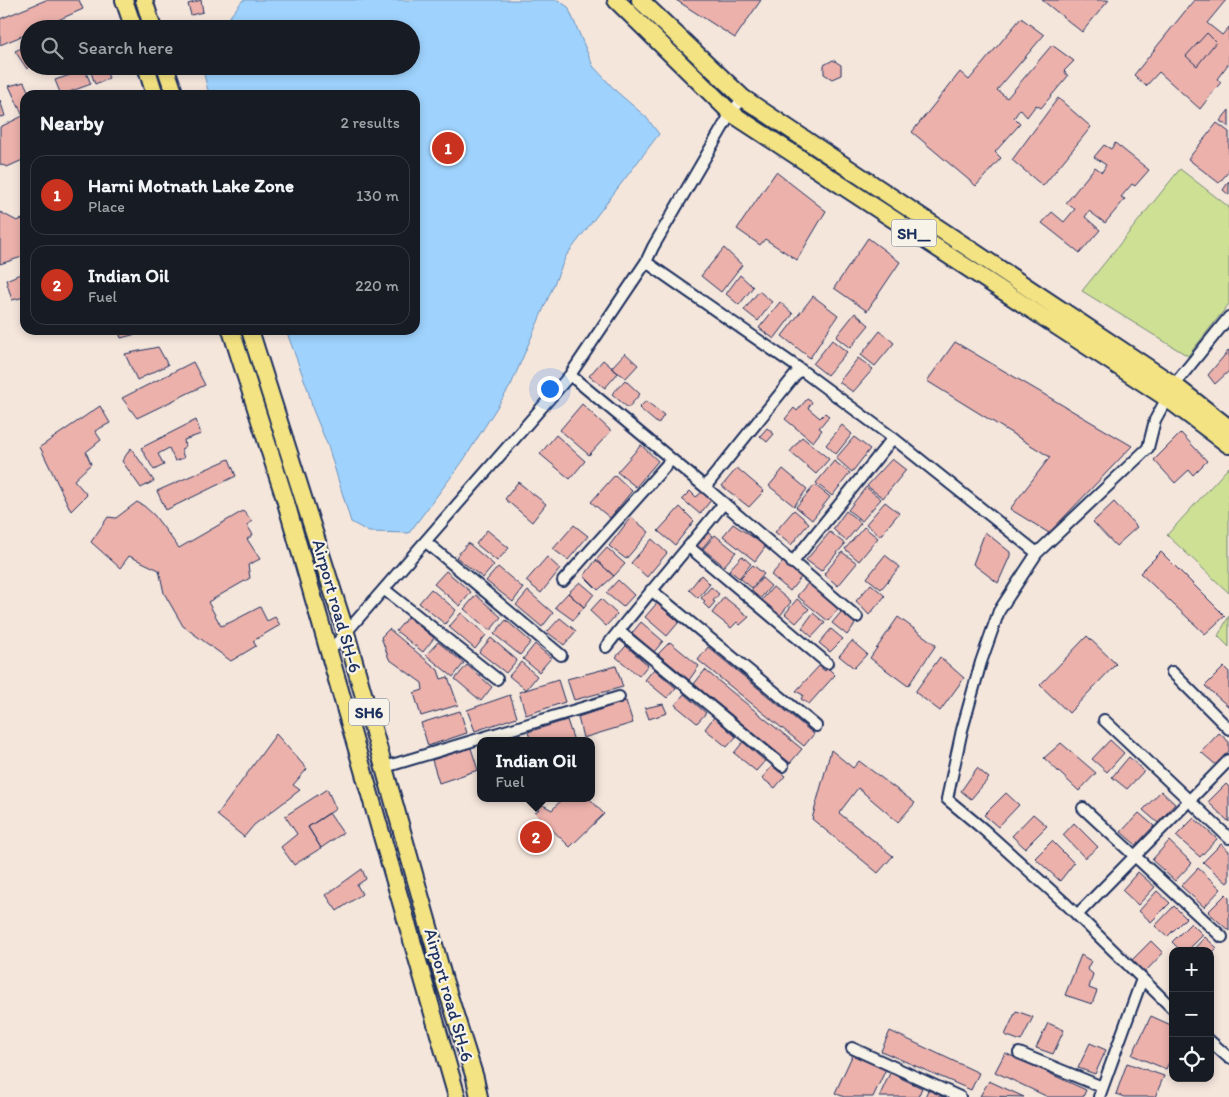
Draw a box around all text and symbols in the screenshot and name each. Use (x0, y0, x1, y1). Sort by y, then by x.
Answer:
search box (20, 20, 420, 75)
icon: search (38, 34, 66, 62)
text: Search here (78, 36, 173, 59)
text: Nearby (40, 110, 104, 135)
text: 2 results (340, 113, 400, 132)
pin: 1 (432, 129, 464, 167)
text: Harni Motnath Lake Zone (88, 174, 294, 197)
text: 1 (53, 186, 61, 205)
text: 130 m (356, 186, 399, 205)
text: Place (88, 197, 125, 216)
road number: SH__ (892, 220, 936, 247)
text: Indian Oil (88, 264, 169, 287)
text: 2 (53, 276, 61, 295)
text: 220 m (355, 276, 399, 295)
text: Fuel (88, 287, 117, 306)
your location (537, 376, 563, 402)
street label: Airport road SH-6 (307, 537, 367, 675)
road number: SH6 (349, 699, 389, 726)
popup (477, 737, 595, 802)
text: Indian Oil (495, 749, 577, 772)
text: Fuel (495, 772, 524, 791)
pin: 2 (520, 818, 552, 856)
street label: Airport road SH-6 (419, 926, 479, 1064)
map controls (1169, 947, 1214, 1082)
button: + (1169, 947, 1214, 992)
button: − (1169, 992, 1214, 1037)
button: locate (1169, 1037, 1214, 1082)

